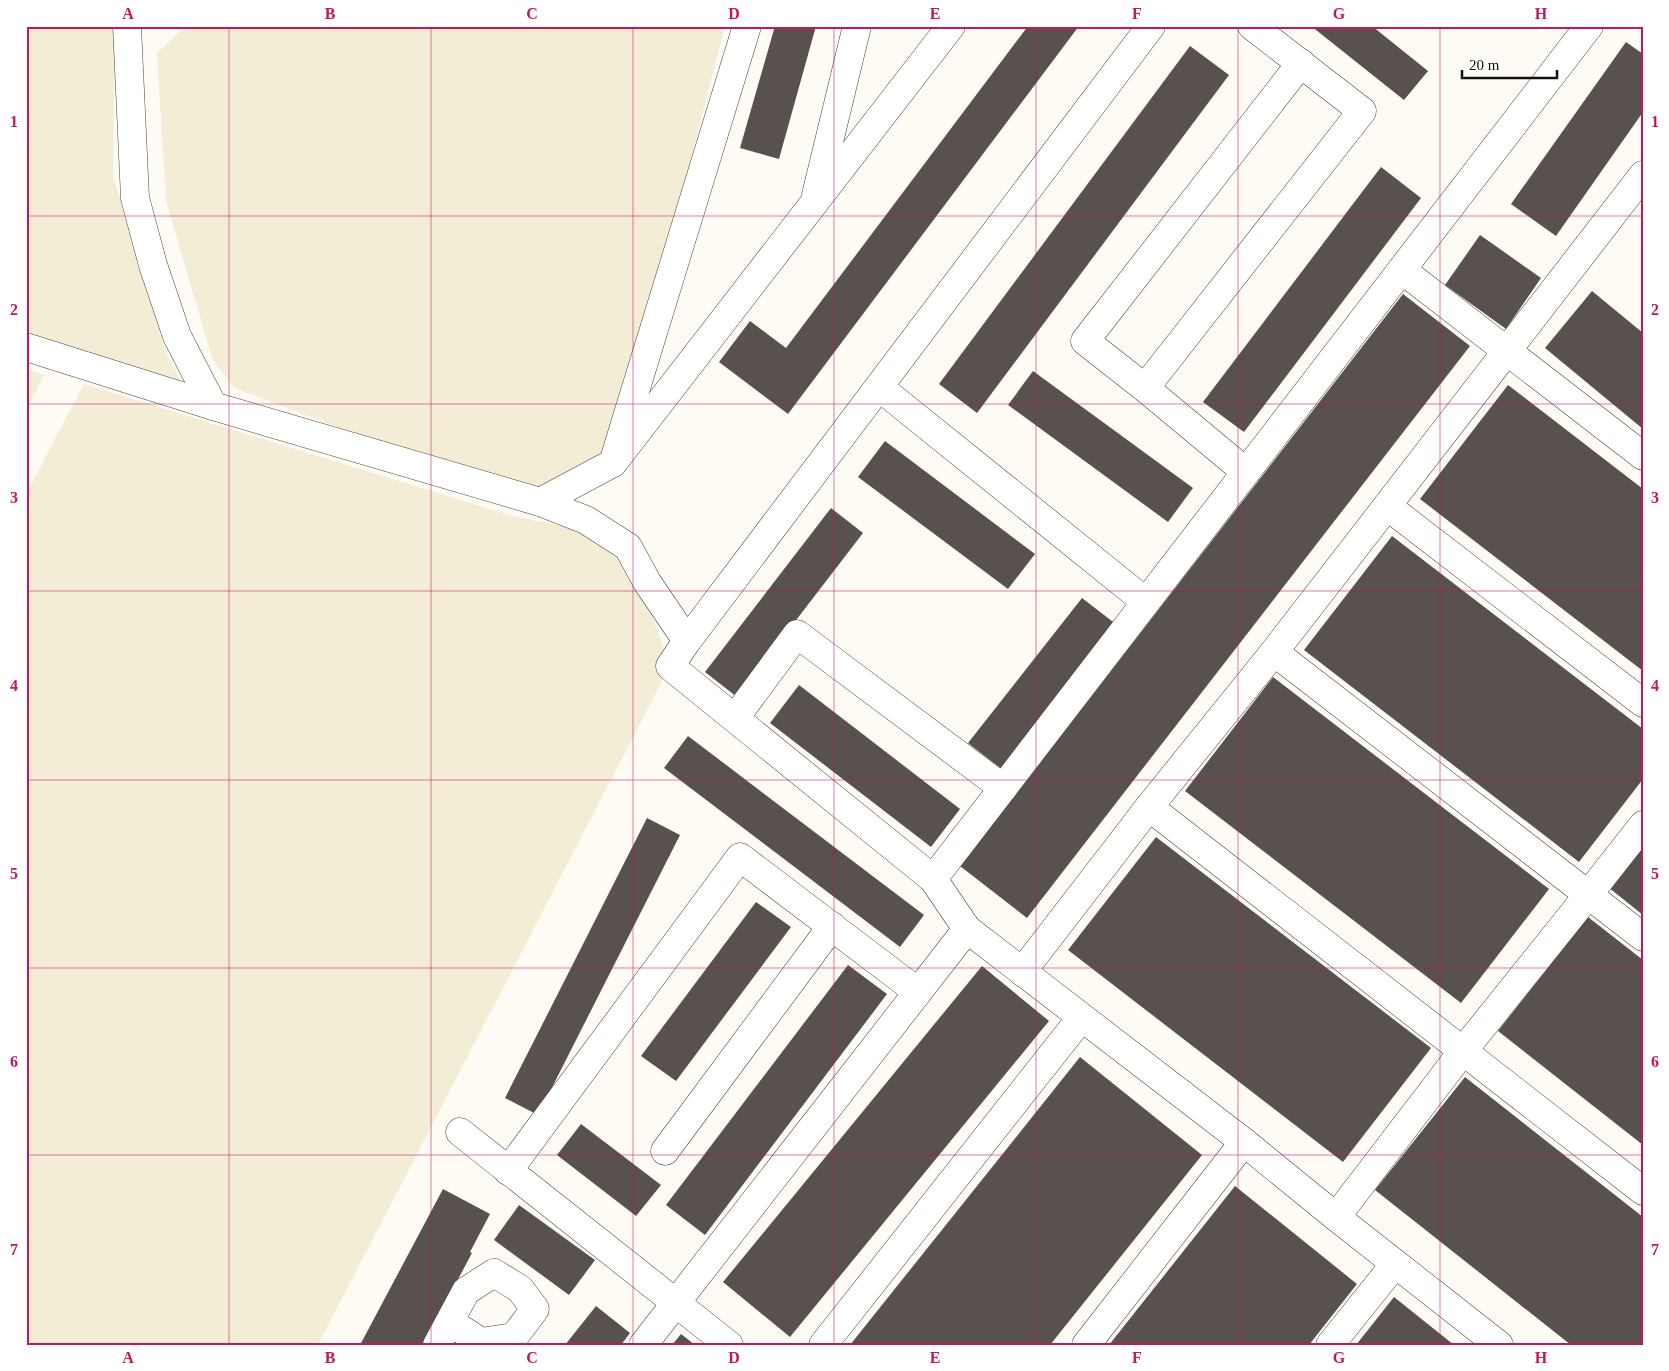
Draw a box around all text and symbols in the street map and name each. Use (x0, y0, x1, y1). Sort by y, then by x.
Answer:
text: A (122, 5, 134, 22)
text: B (325, 5, 336, 22)
text: C (526, 5, 538, 22)
text: D (728, 5, 740, 22)
text: E (930, 5, 940, 22)
text: F (1132, 5, 1142, 22)
text: G (1333, 5, 1346, 22)
text: H (1535, 5, 1548, 22)
scale bar (1462, 48, 1556, 80)
text: 20 m (1469, 57, 1500, 73)
text: 1 (10, 113, 18, 130)
text: 1 (1651, 113, 1659, 130)
text: 2 (10, 301, 18, 318)
text: 2 (1651, 301, 1659, 318)
text: 3 (10, 489, 18, 506)
text: 3 (1651, 489, 1659, 506)
text: 4 (10, 677, 18, 694)
text: 4 (1651, 677, 1659, 694)
text: 5 (10, 865, 18, 882)
text: 5 (1651, 865, 1659, 882)
text: 6 (10, 1053, 18, 1070)
text: 6 (1651, 1053, 1659, 1070)
text: 7 (10, 1241, 18, 1258)
text: 7 (1651, 1241, 1659, 1258)
text: A (122, 1349, 134, 1366)
text: B (325, 1349, 336, 1366)
text: C (526, 1349, 538, 1366)
text: D (728, 1349, 740, 1366)
text: E (930, 1349, 940, 1366)
text: F (1132, 1349, 1142, 1366)
text: G (1333, 1349, 1346, 1366)
text: H (1535, 1349, 1548, 1366)

